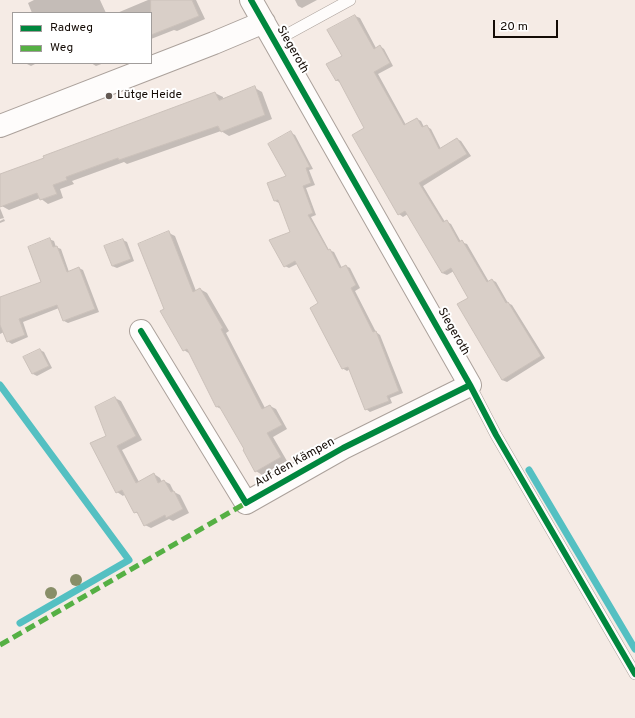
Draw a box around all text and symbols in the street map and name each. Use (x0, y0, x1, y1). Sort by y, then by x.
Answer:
legend (12, 12, 152, 64)
scale bar (495, 12, 560, 38)
text: 20 m (500, 19, 528, 35)
text: Radweg (50, 20, 93, 36)
street label: Siegeroth (273, 24, 311, 76)
text: Weg (50, 40, 73, 56)
place label: Lütge Heide (117, 89, 182, 103)
marker: Lütge Heide (104, 91, 114, 101)
street label: Siegeroth (434, 306, 472, 358)
street label: Auf den Kämpen (252, 435, 338, 491)

